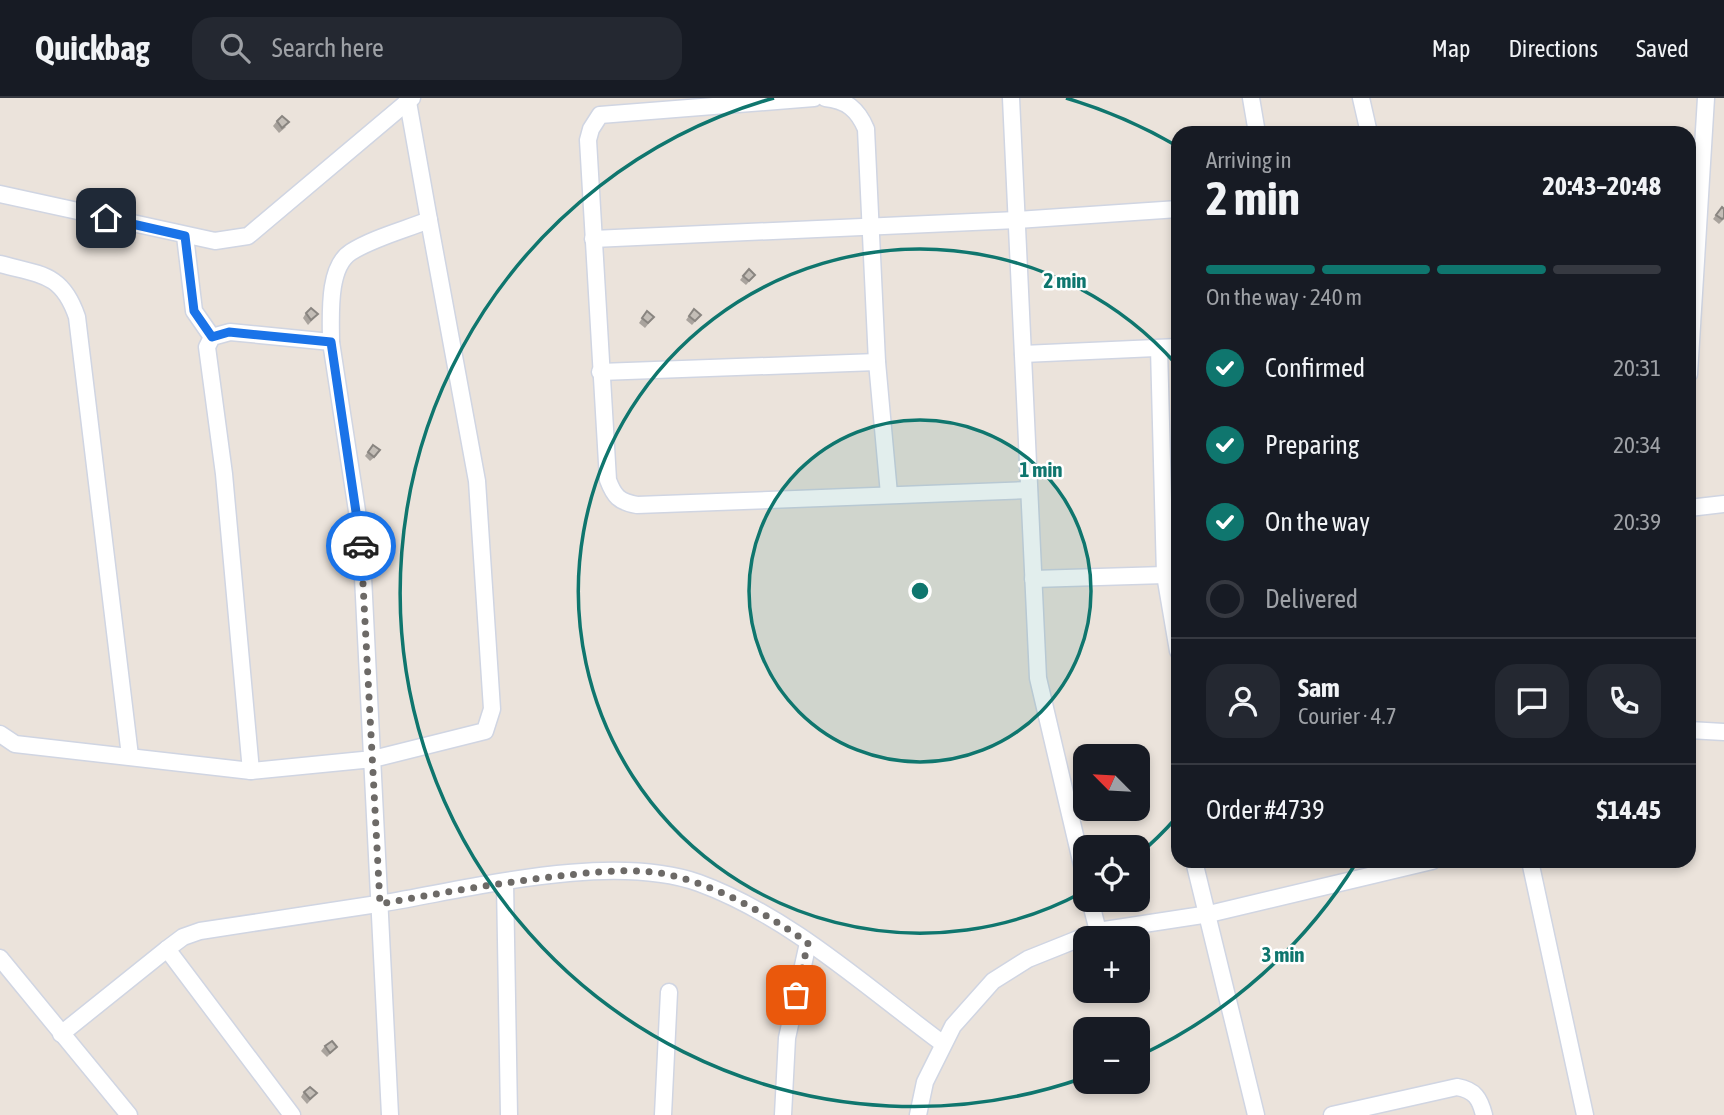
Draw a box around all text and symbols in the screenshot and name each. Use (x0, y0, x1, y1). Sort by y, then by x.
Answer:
search box (192, 17, 682, 80)
text: Quickbag (35, 29, 150, 67)
icon: search (216, 29, 254, 67)
text: Search here (272, 33, 384, 63)
text: Map (1432, 35, 1470, 62)
text: Directions (1508, 35, 1598, 62)
text: Saved (1636, 35, 1689, 62)
text: Arriving in (1206, 147, 1292, 173)
text: 20:43–20:48 (1543, 171, 1661, 201)
text: 2 min (1206, 172, 1300, 225)
pin (76, 188, 136, 248)
icon: home (87, 199, 125, 237)
text: 2 min (1044, 268, 1086, 292)
text: On the way · 240 m (1206, 284, 1362, 310)
icon: check (1206, 349, 1244, 387)
text: Confirmed (1265, 353, 1365, 383)
text: 20:31 (1613, 355, 1661, 381)
icon: check (1206, 426, 1244, 464)
text: Preparing (1265, 430, 1359, 460)
text: 20:34 (1613, 432, 1661, 458)
text: 1 min (1020, 457, 1062, 481)
icon: check (1206, 503, 1244, 541)
text: On the way (1265, 507, 1370, 537)
text: 20:39 (1613, 509, 1661, 535)
courier (326, 511, 396, 581)
icon: car (342, 527, 380, 565)
centre of rings (908, 579, 932, 603)
text: Delivered (1265, 584, 1358, 614)
button: person (1206, 664, 1280, 738)
button: chat (1495, 664, 1569, 738)
button: phone (1587, 664, 1661, 738)
text: Sam (1298, 673, 1340, 703)
text: Courier · 4.7 (1298, 703, 1397, 729)
north arrow (1073, 744, 1150, 821)
map controls (1073, 744, 1150, 1094)
text: Order #4739 (1206, 795, 1325, 825)
text: $14.45 (1597, 795, 1661, 825)
button: locate (1073, 835, 1150, 912)
button: + (1073, 926, 1150, 1003)
text: 3 min (1262, 942, 1304, 966)
pin (766, 965, 826, 1025)
icon: bag (777, 976, 815, 1014)
button: − (1073, 1017, 1150, 1094)

